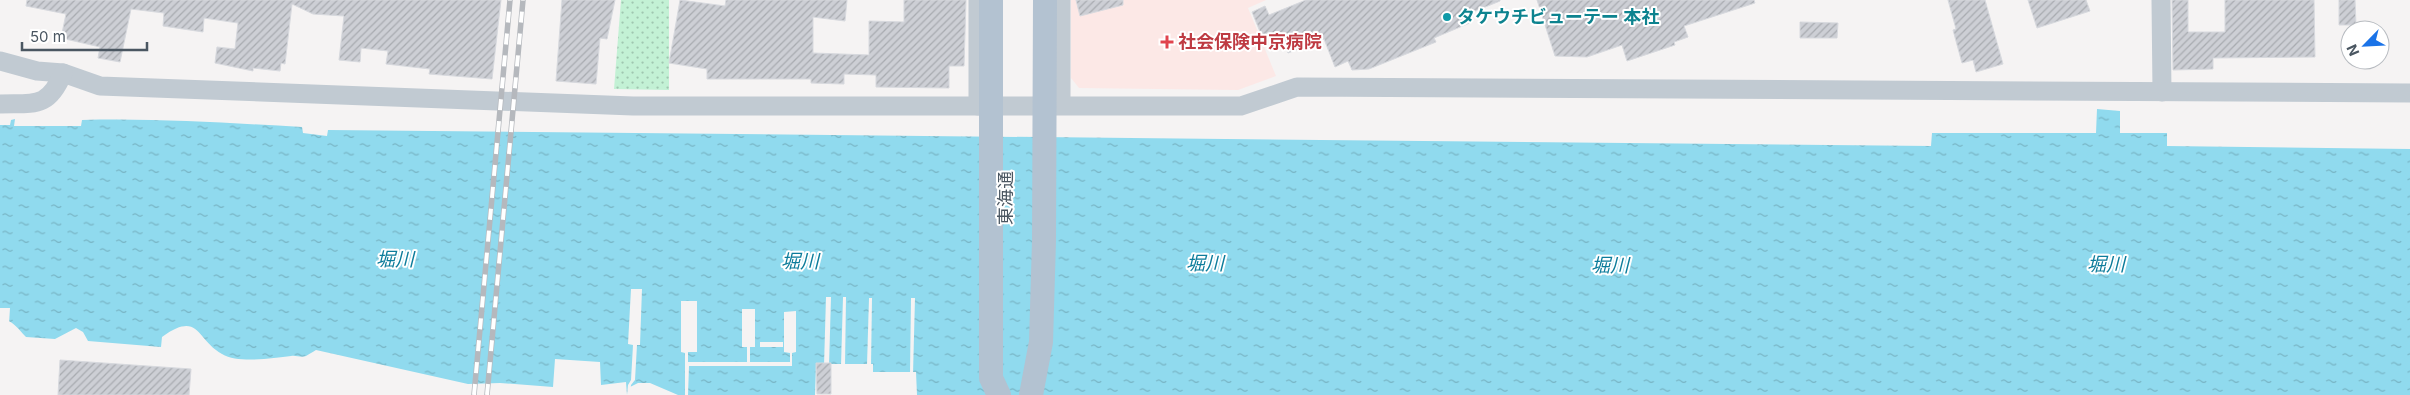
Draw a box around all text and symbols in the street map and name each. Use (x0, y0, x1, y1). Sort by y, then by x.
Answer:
place label: タケウチビューテー 本社 (1457, 6, 1659, 27)
marker: タケウチビューテー 本社 (1441, 11, 1453, 23)
scale bar (22, 20, 148, 52)
north arrow (2340, 20, 2390, 70)
text: 50 m (30, 27, 66, 46)
place label: 社会保険中京病院 (1178, 31, 1322, 52)
marker: 社会保険中京病院 (1160, 35, 1174, 49)
text: N (2343, 42, 2363, 59)
street label: 東海通 (995, 171, 1016, 225)
water label: 堀川 (376, 248, 416, 271)
water label: 堀川 (781, 250, 821, 273)
water label: 堀川 (1186, 252, 1226, 275)
water label: 堀川 (2087, 253, 2127, 276)
water label: 堀川 (1591, 254, 1631, 277)

